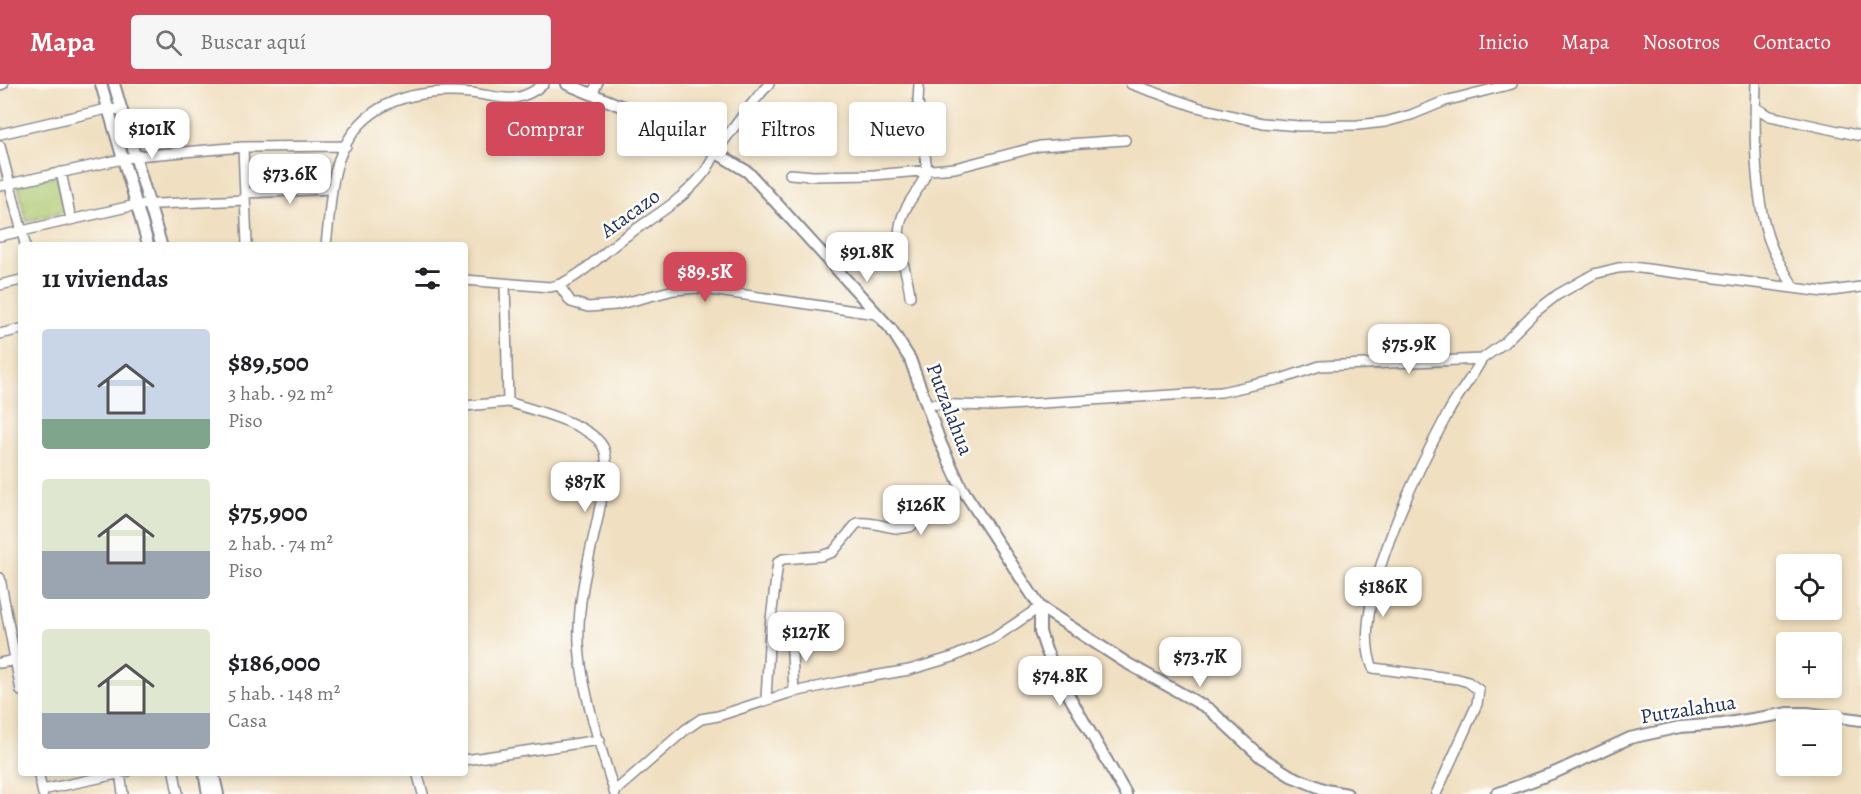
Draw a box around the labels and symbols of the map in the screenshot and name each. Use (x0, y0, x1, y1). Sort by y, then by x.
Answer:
pin: $101K (110, 109, 194, 160)
pin: $73.6K (241, 154, 339, 205)
street label: Atacazo (594, 182, 666, 245)
pin: $91.8K (818, 232, 916, 283)
pin: $89.5K (656, 252, 754, 303)
pin: $75.9K (1360, 324, 1458, 375)
street label: Putzalahua (920, 359, 980, 459)
pin: $87K (549, 462, 621, 513)
pin: $126K (879, 485, 963, 536)
pin: $186K (1341, 567, 1425, 618)
pin: $127K (764, 612, 848, 663)
pin: $73.7K (1151, 637, 1249, 688)
pin: $74.8K (1011, 656, 1109, 707)
street label: Putzalahua (1638, 688, 1738, 730)

